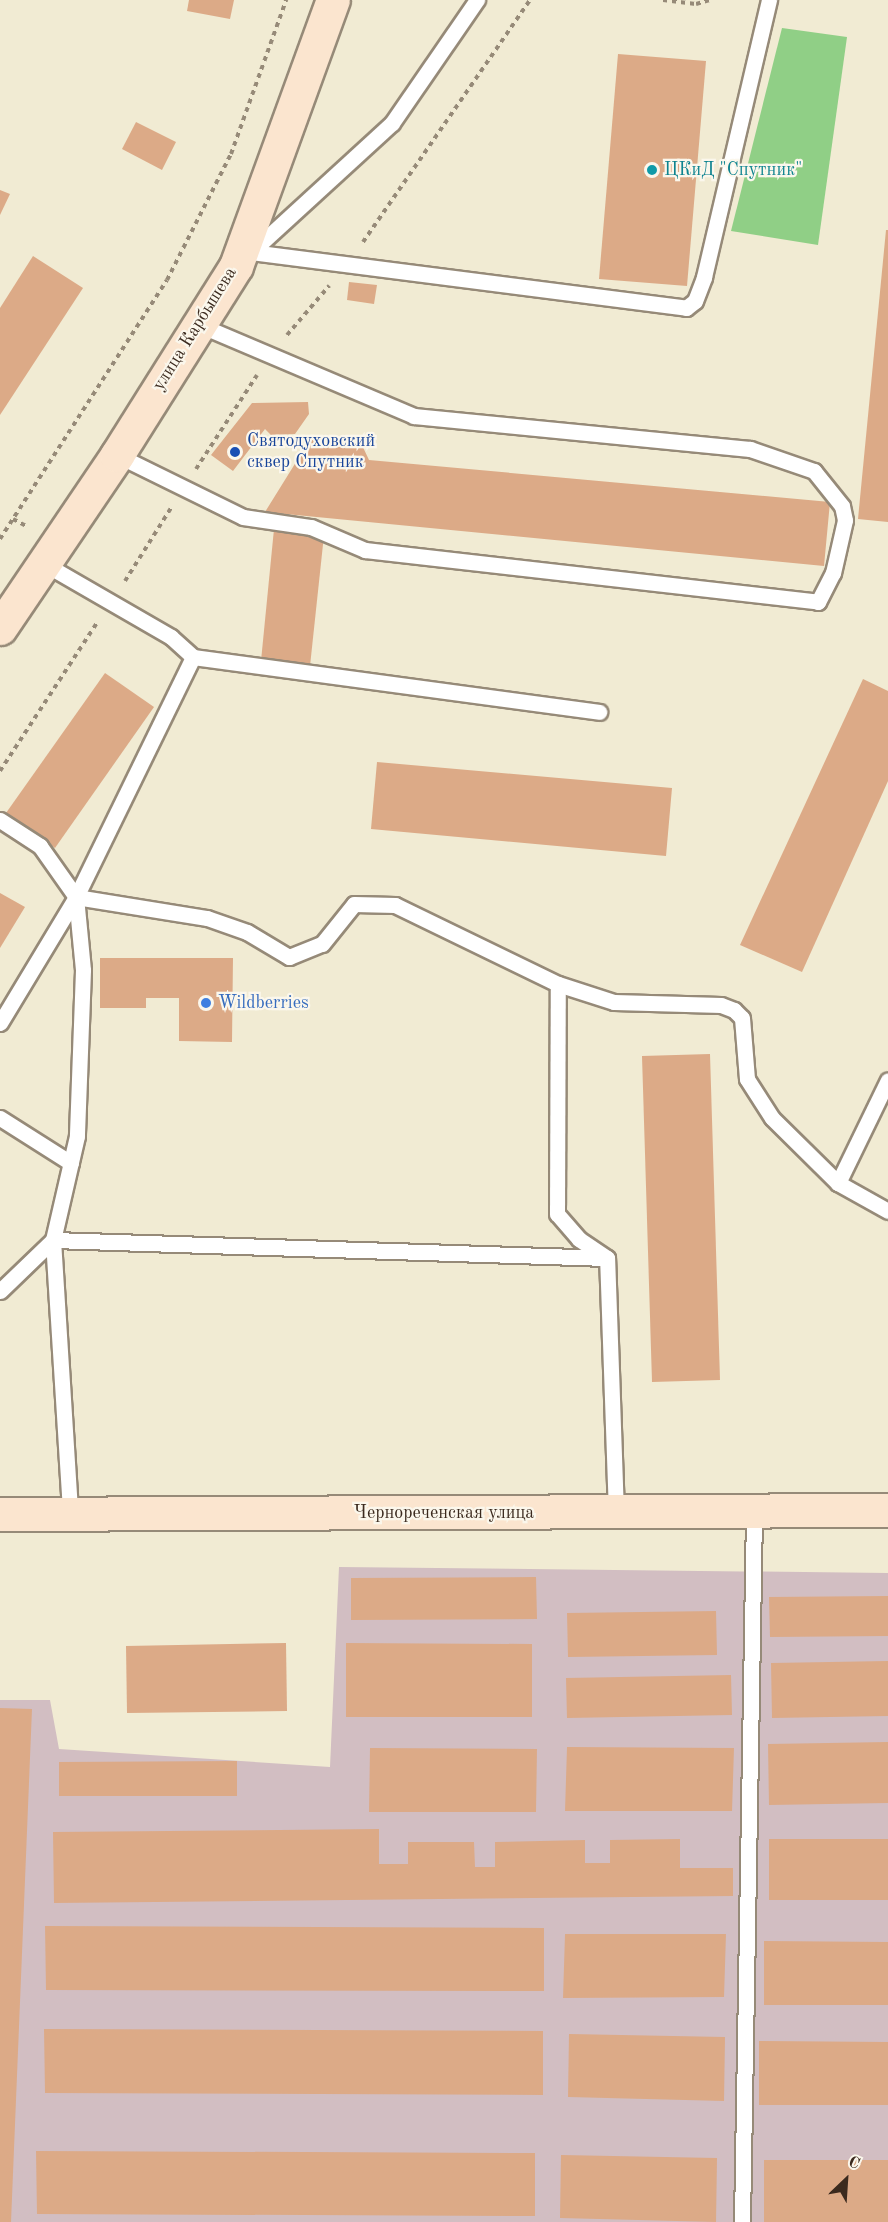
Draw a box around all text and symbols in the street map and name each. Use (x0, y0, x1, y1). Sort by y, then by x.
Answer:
place label: ЦКиД "Спутник" (664, 159, 802, 181)
marker: ЦКиД "Спутник" (645, 163, 659, 177)
street label: улица Карбышева (148, 263, 242, 395)
place label: Святодуховский сквер Спутник (247, 431, 375, 474)
marker: Святодуховский сквер Спутник (228, 445, 242, 459)
place label: Wildberries (218, 992, 309, 1014)
marker: Wildberries (199, 996, 213, 1010)
street label: Чернореченская улица (354, 1502, 534, 1524)
north arrow (816, 2150, 876, 2210)
text: С (845, 2154, 862, 2173)

